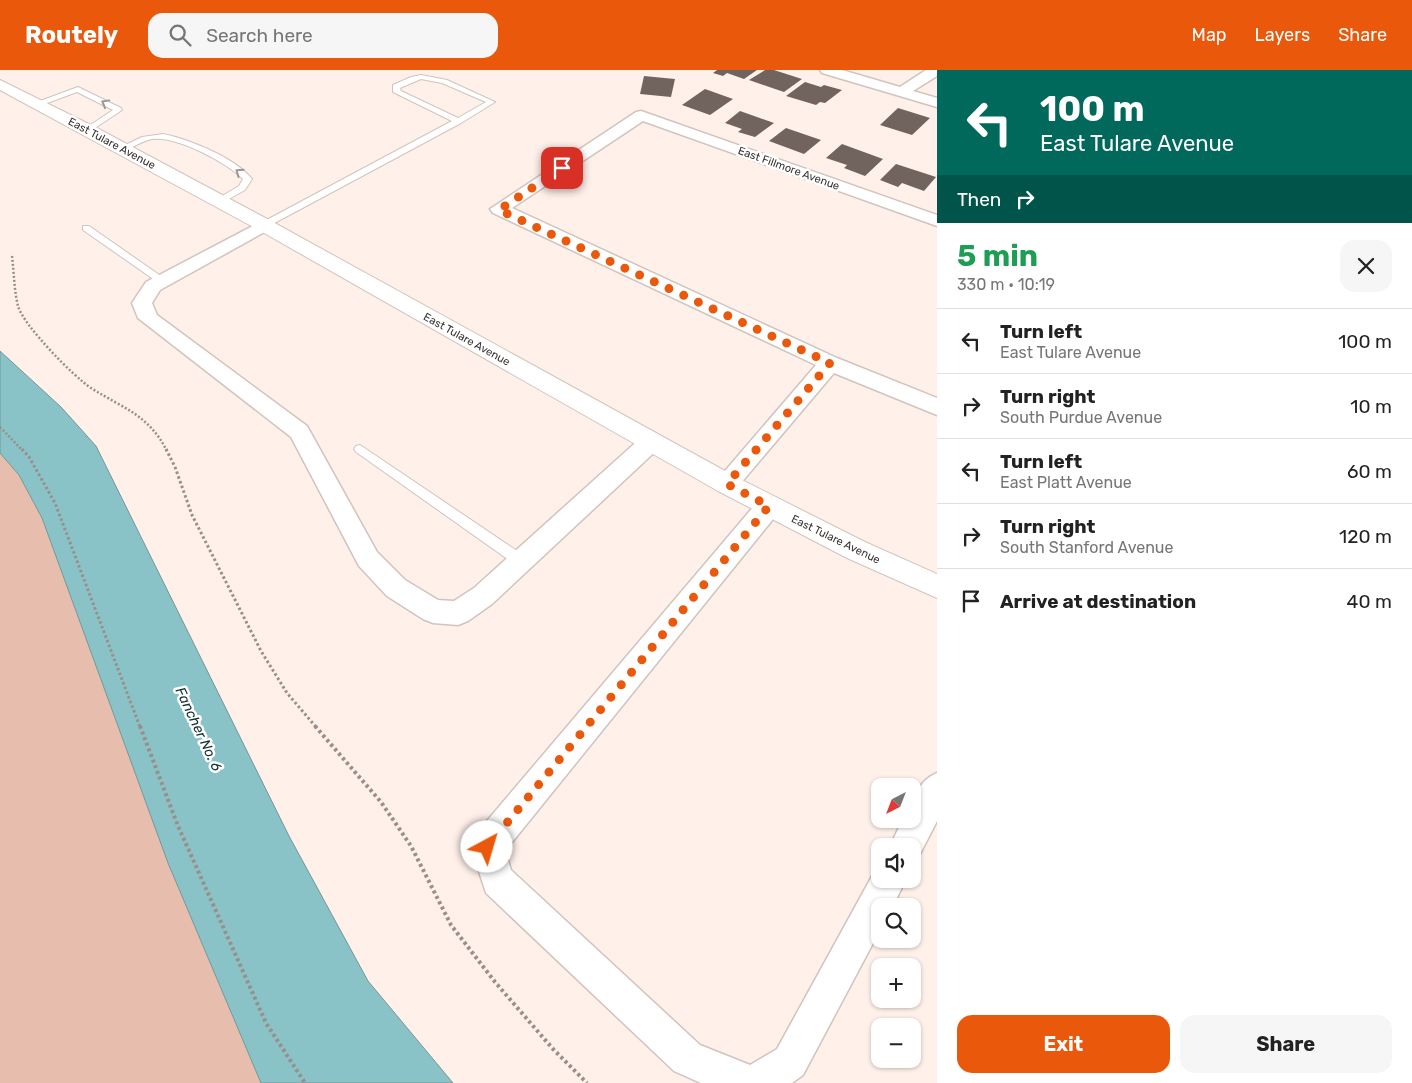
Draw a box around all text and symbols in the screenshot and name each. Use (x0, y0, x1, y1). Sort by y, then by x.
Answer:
search box (148, 13, 498, 58)
text: Routely (25, 21, 118, 49)
icon: search (166, 21, 194, 49)
text: Search here (206, 24, 313, 47)
text: Map (1192, 24, 1227, 46)
text: Layers (1255, 24, 1310, 46)
text: Share (1338, 24, 1387, 46)
text: 100 m (1040, 88, 1145, 130)
icon: left (957, 90, 1022, 155)
one-way arrow (101, 100, 110, 110)
street label: East Tulare Avenue (66, 115, 158, 172)
text: East Tulare Avenue (1040, 130, 1234, 157)
street label: East Fillmore Avenue (736, 144, 841, 193)
pin (541, 147, 583, 189)
icon: arrive (548, 154, 576, 182)
one-way arrow (235, 169, 245, 178)
icon: right (1011, 185, 1039, 213)
text: Then (957, 188, 1001, 211)
text: 5 min (957, 238, 1038, 274)
button: close (1340, 240, 1392, 292)
text: 330 m · 10:19 (957, 275, 1055, 294)
street label: East Tulare Avenue (421, 310, 512, 369)
text: Turn left (1000, 320, 1082, 343)
icon: left (957, 327, 985, 355)
text: 100 m (1338, 330, 1392, 353)
text: East Tulare Avenue (1000, 343, 1141, 362)
text: Turn right (1000, 385, 1095, 408)
icon: right (957, 392, 985, 420)
text: 10 m (1350, 395, 1392, 418)
text: South Purdue Avenue (1000, 408, 1162, 427)
text: Turn left (1000, 450, 1082, 473)
icon: left (957, 457, 985, 485)
text: 60 m (1347, 460, 1392, 483)
text: East Platt Avenue (1000, 473, 1132, 492)
street label: East Tulare Avenue (789, 512, 882, 567)
text: Turn right (1000, 515, 1095, 538)
icon: right (957, 522, 985, 550)
text: 120 m (1339, 525, 1392, 548)
text: South Stanford Avenue (1000, 538, 1173, 557)
icon: arrive (957, 587, 985, 615)
text: Arrive at destination (1000, 590, 1196, 613)
text: 40 m (1347, 590, 1392, 613)
water label: Fancher No. 6 (172, 685, 226, 774)
north arrow (871, 778, 921, 828)
map controls (871, 778, 921, 1068)
position arrow (460, 820, 512, 872)
button: sound (871, 838, 921, 888)
button: search (871, 898, 921, 948)
button: + (871, 958, 921, 1008)
button: Exit (957, 1015, 1170, 1073)
button: Share (1180, 1015, 1392, 1073)
button: − (871, 1018, 921, 1068)

